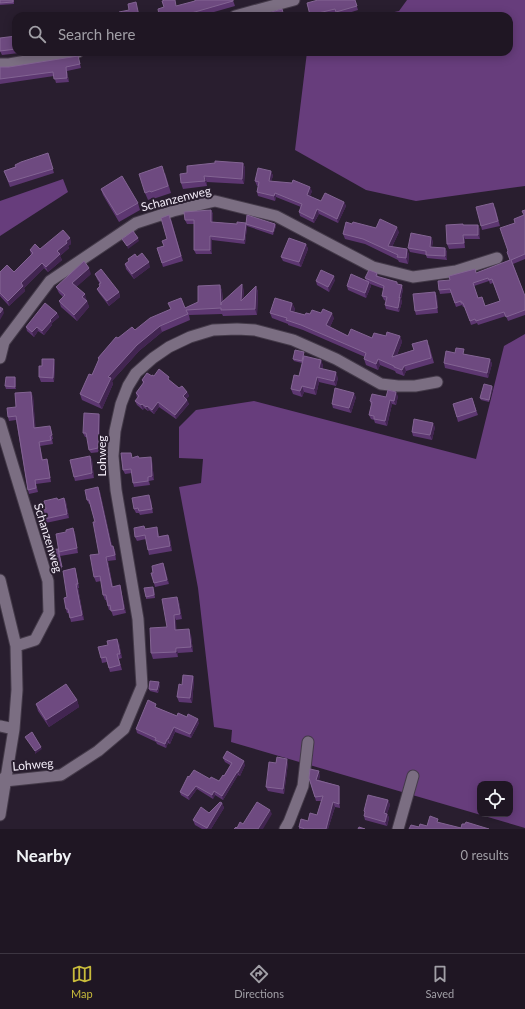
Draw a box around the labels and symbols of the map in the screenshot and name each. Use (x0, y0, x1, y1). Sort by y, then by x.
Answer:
street label: Schanzenweg (139, 183, 213, 214)
street label: Lohweg (94, 435, 109, 477)
street label: Schanzenweg (31, 501, 66, 574)
street label: Lohweg (12, 755, 54, 774)

